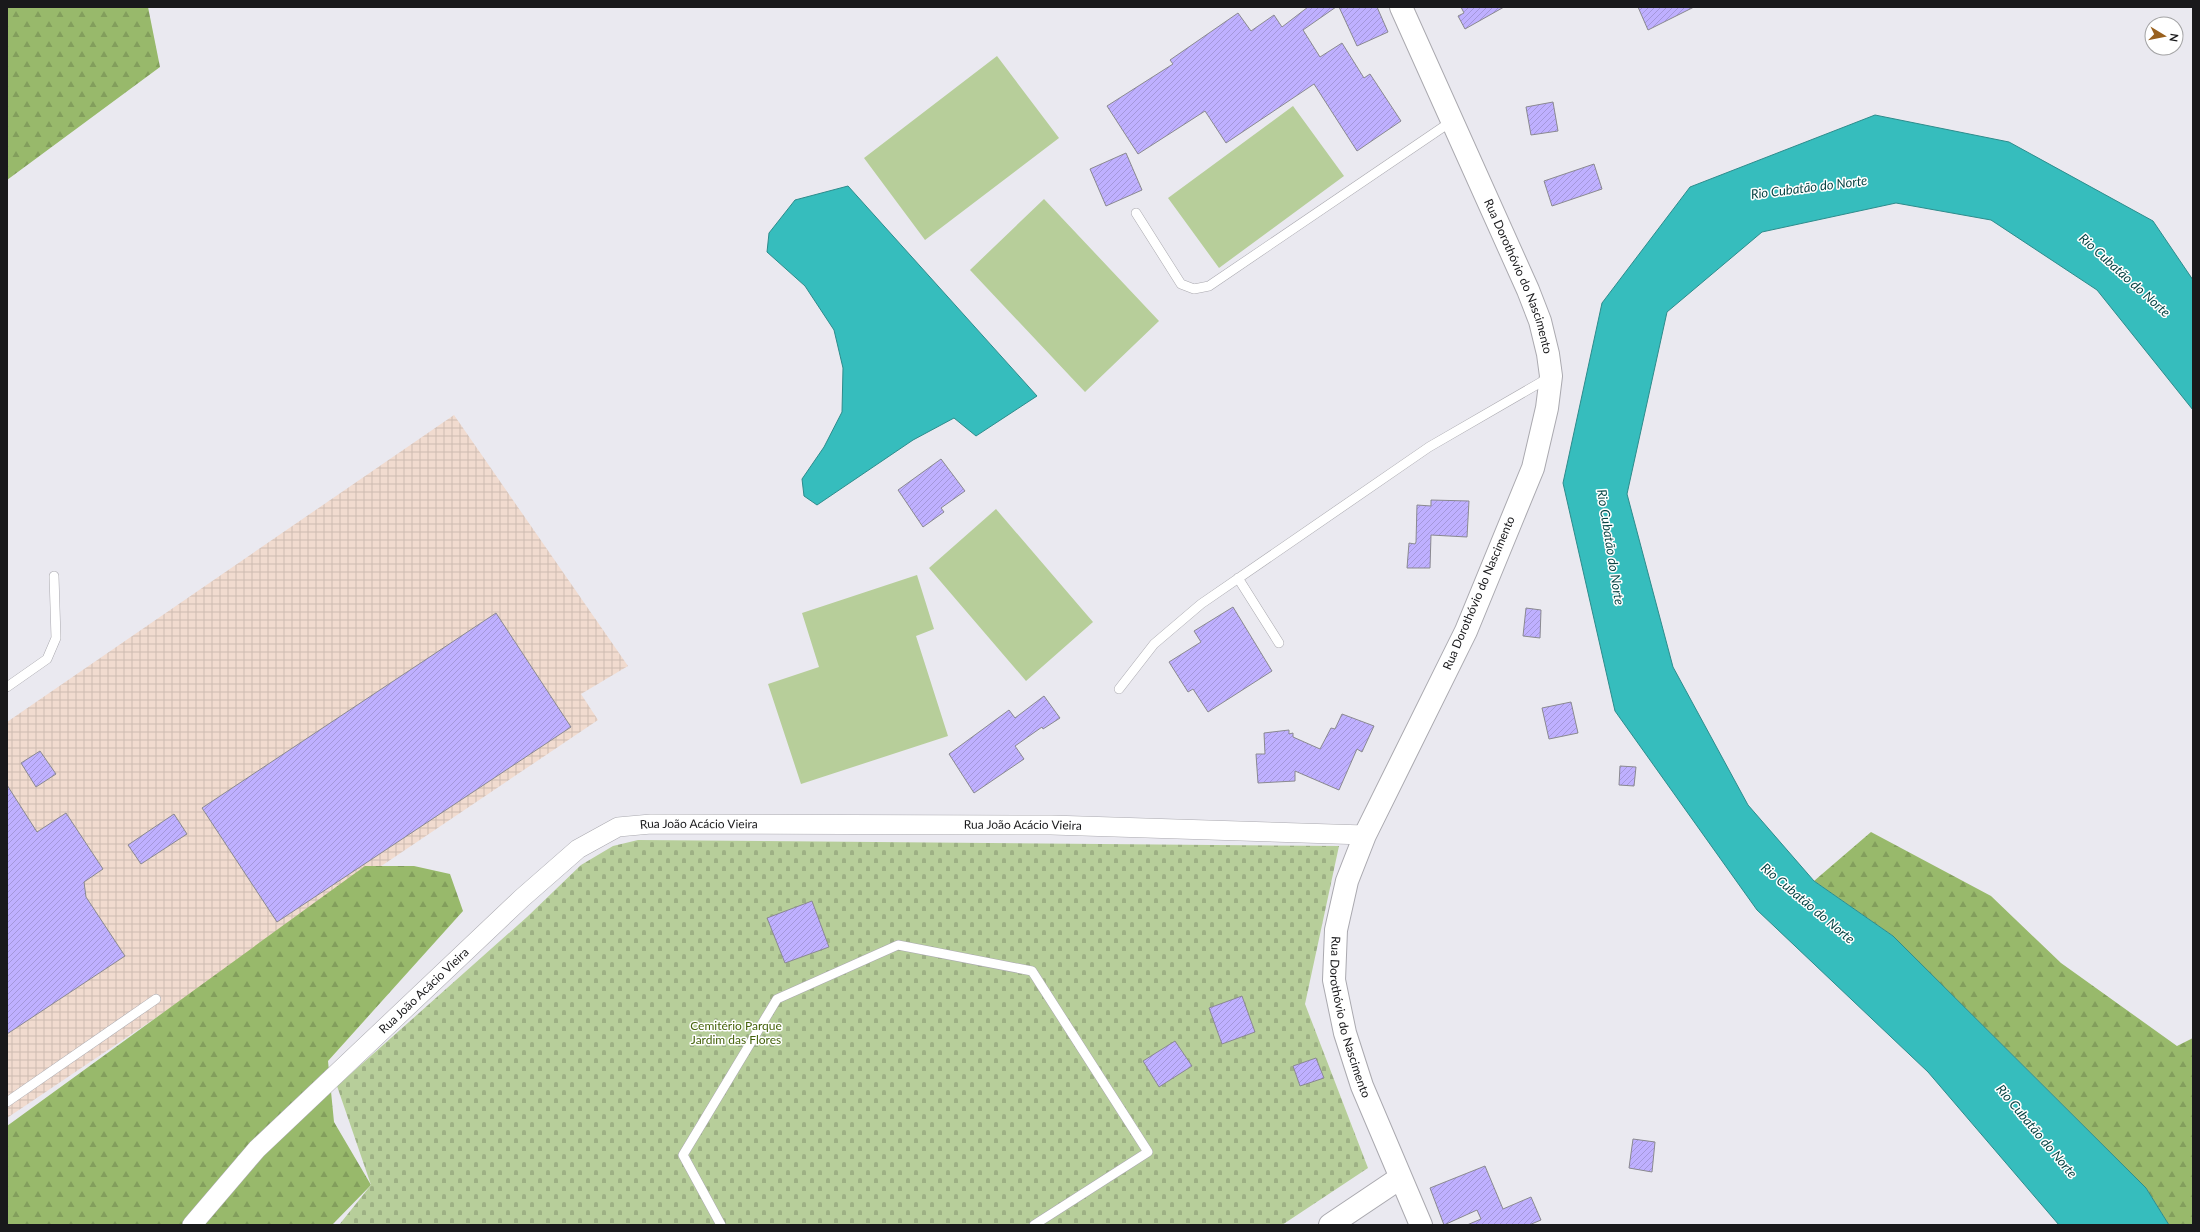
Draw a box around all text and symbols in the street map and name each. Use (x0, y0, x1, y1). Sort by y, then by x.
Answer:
north arrow (2144, 16, 2184, 56)
text: N (2167, 33, 2181, 43)
water label: Rio Cubatão do Norte (1750, 172, 1868, 202)
street label: Rua Dorothóvio do Nascimento (1481, 196, 1556, 355)
water label: Rio Cubatão do Norte (2076, 230, 2174, 320)
water label: Rio Cubatão do Norte (1594, 488, 1628, 606)
street label: Rua Dorothóvio do Nascimento (1439, 514, 1518, 672)
street label: Rua João Acácio Vieira (639, 816, 758, 832)
street label: Rua João Acácio Vieira (964, 817, 1082, 833)
water label: Rio Cubatão do Norte (1758, 859, 1858, 947)
street label: Rua Dorothóvio do Nascimento (1327, 936, 1374, 1100)
street label: Rua João Acácio Vieira (376, 944, 472, 1037)
park label: Cemitério Parque Jardim das Flores (690, 1018, 782, 1047)
water label: Rio Cubatão do Norte (1993, 1081, 2081, 1181)

